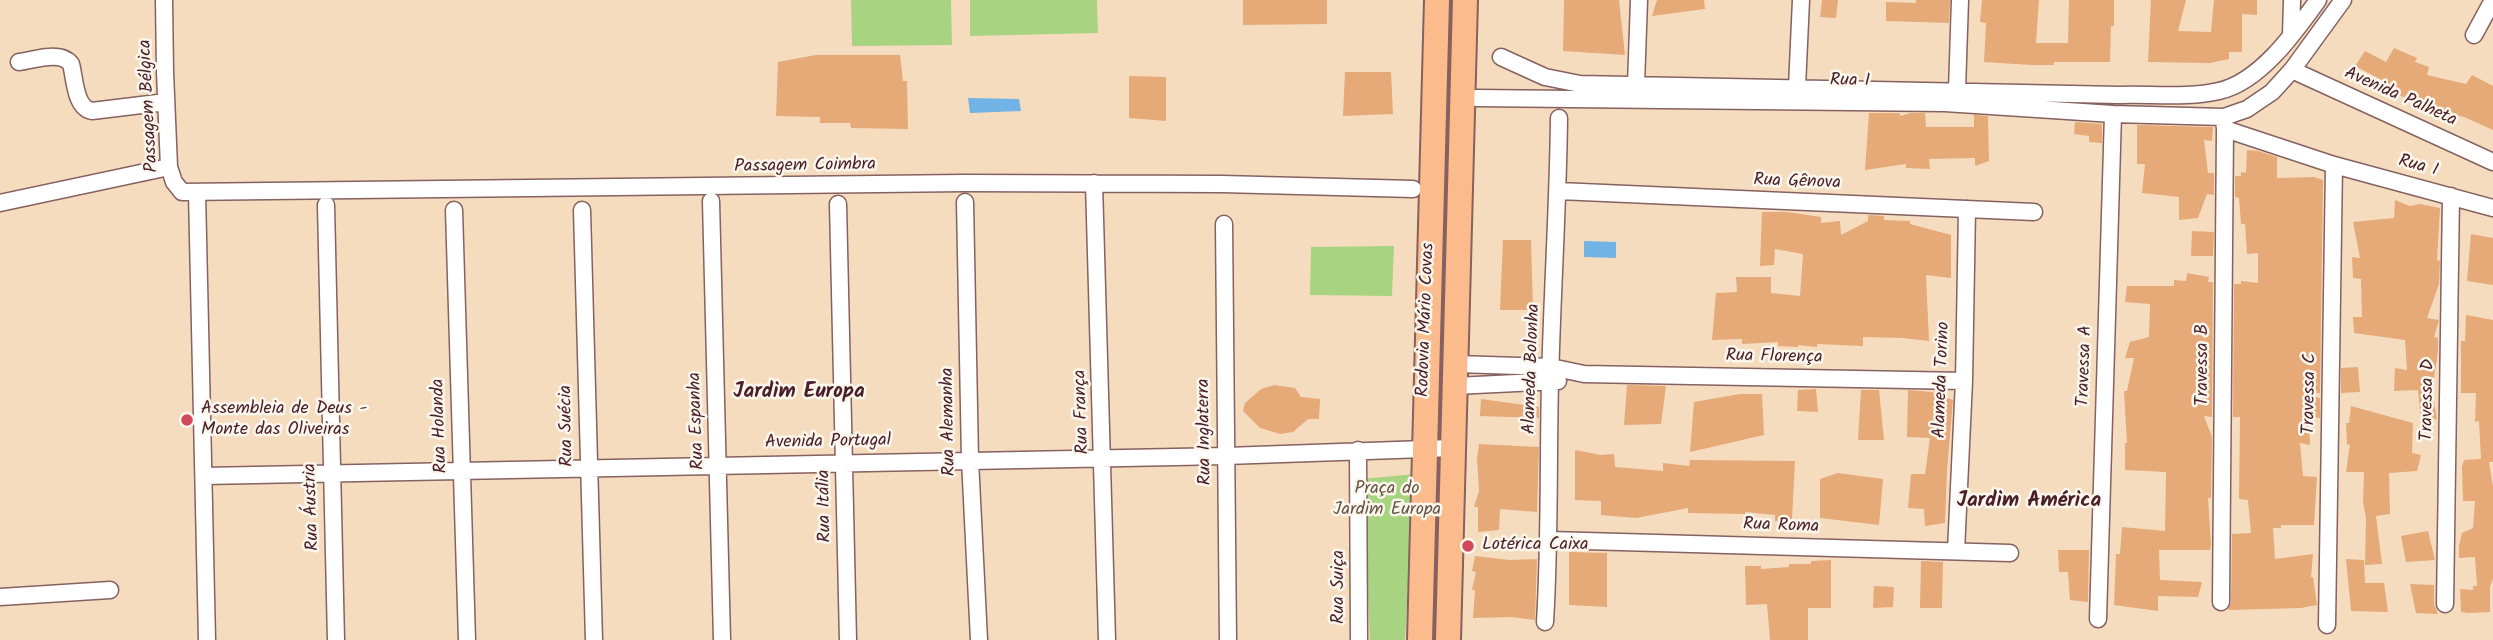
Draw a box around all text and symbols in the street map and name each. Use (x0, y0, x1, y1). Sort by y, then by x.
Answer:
street label: Passagem Bélgica (136, 39, 164, 173)
street label: Avenida Palheta (2340, 64, 2460, 132)
street label: Rua I (1830, 71, 1870, 93)
street label: Rua I (2396, 151, 2440, 183)
street label: Passagem Coimbra (734, 155, 876, 179)
street label: Rua Gênova (1753, 171, 1841, 195)
street label: Rodovia Mário Covas (1414, 243, 1440, 397)
street label: Alameda Bolonha (1520, 303, 1546, 435)
street label: Alameda Torino (1930, 321, 1956, 439)
street label: Travessa B (2193, 324, 2215, 406)
street label: Travessa A (2074, 325, 2098, 407)
street label: Rua Florença (1725, 346, 1823, 370)
street label: Travessa C (2299, 353, 2323, 435)
street label: Travessa D (2417, 359, 2441, 441)
street label: Rua Alemanha (938, 367, 962, 477)
street label: Rua França (1071, 369, 1095, 455)
street label: Rua Espanha (686, 372, 710, 470)
street label: Rua Holanda (429, 378, 453, 474)
street label: Rua Inglaterra (1194, 378, 1218, 486)
district label: Jardim Europa (733, 380, 865, 406)
street label: Rua Suécia (556, 385, 580, 467)
place label: Assembleia de Deus - Monte das Oliveiras (201, 399, 367, 442)
marker: Assembleia de Deus - Monte das Oliveiras (179, 412, 195, 428)
street label: Avenida Portugal (765, 431, 891, 455)
street label: Rua Áustria (301, 463, 325, 551)
street label: Rua Itália (815, 469, 837, 543)
park label: Praça do Jardim Europa (1333, 479, 1441, 522)
district label: Jardim América (1957, 489, 2101, 515)
street label: Rua Roma (1743, 515, 1819, 539)
place label: Lotérica Caixa (1482, 535, 1588, 557)
marker: Lotérica Caixa (1460, 538, 1476, 554)
street label: Rua Suiça (1329, 550, 1351, 624)

